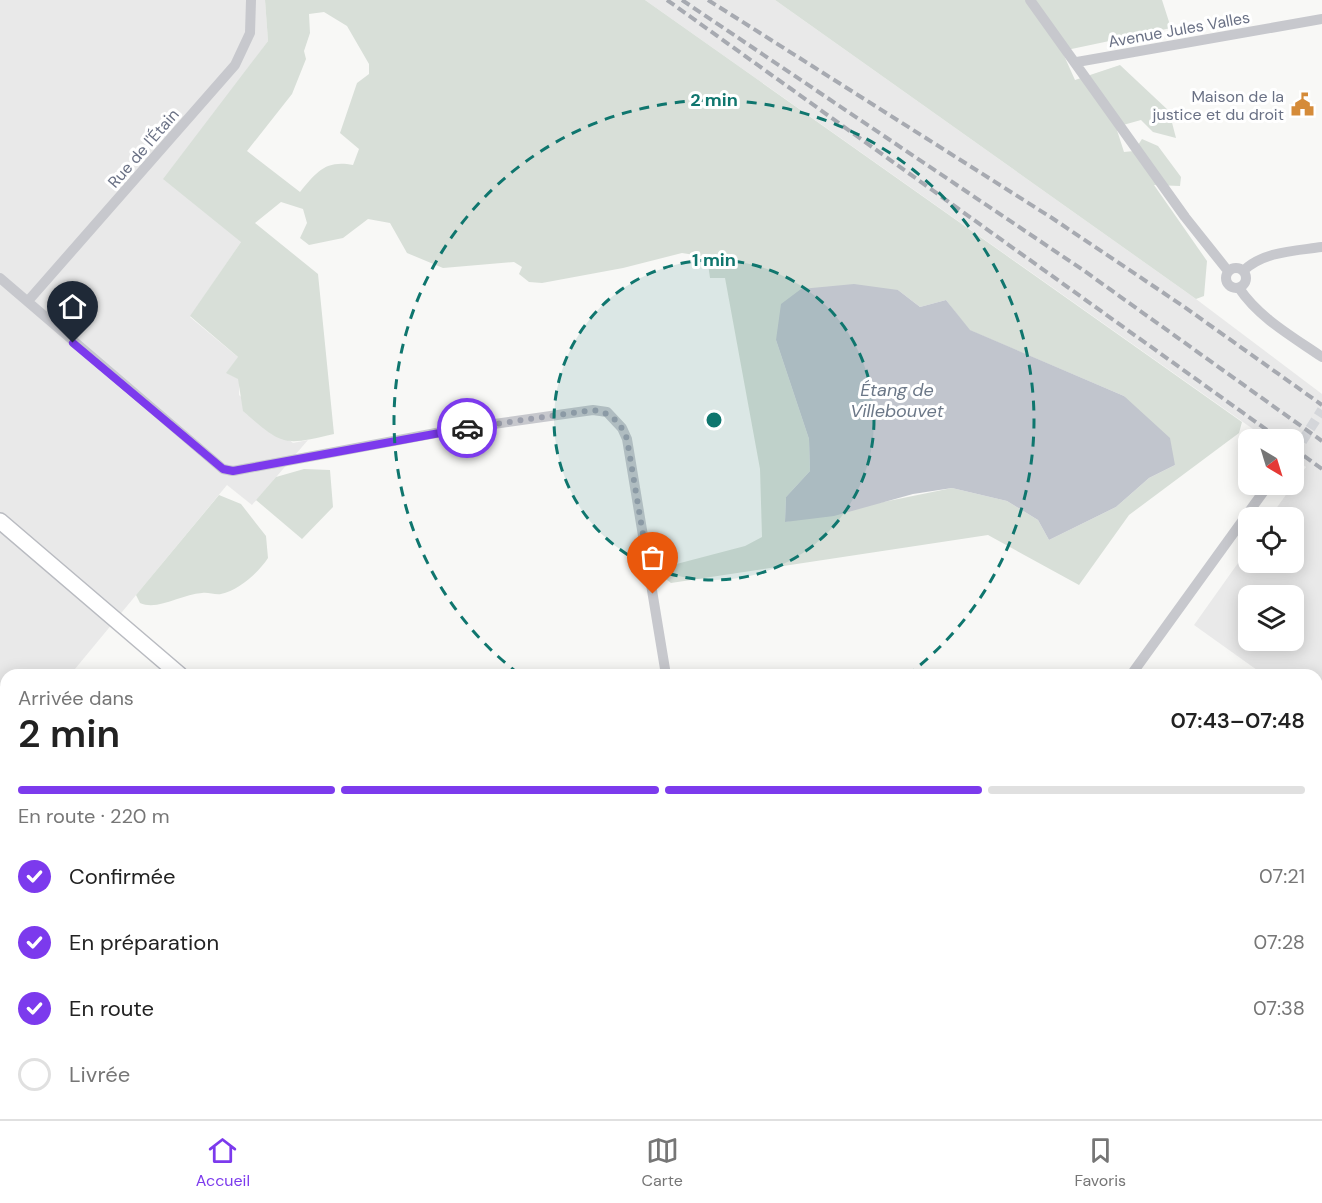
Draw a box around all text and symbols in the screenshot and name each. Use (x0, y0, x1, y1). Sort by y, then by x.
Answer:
street label: Avenue Jules Valles (1107, 7, 1252, 52)
place label: Maison de la justice et du droit (1152, 86, 1284, 125)
text: 2 min (690, 88, 738, 112)
public building icon: Maison de la justice et du droit (1289, 92, 1315, 118)
street label: Rue de l'Étain (103, 104, 184, 192)
text: 1 min (692, 248, 736, 272)
pin (47, 281, 98, 343)
icon: home (56, 290, 89, 323)
water label: Étang de Villebouvet (850, 378, 945, 423)
courier (437, 398, 497, 458)
centre of rings (704, 410, 724, 430)
icon: car (451, 412, 484, 445)
north arrow (1238, 429, 1304, 495)
map controls (1238, 429, 1304, 651)
button: locate (1238, 507, 1304, 573)
pin (627, 532, 678, 594)
icon: bag (636, 541, 669, 574)
button: layers (1238, 585, 1304, 651)
text: Arrivée dans (18, 685, 134, 711)
text: 07:43–07:48 (1170, 706, 1305, 735)
text: 2 min (18, 708, 120, 759)
text: En route · 220 m (18, 803, 170, 829)
icon: check (18, 860, 51, 893)
text: Confirmée (69, 862, 176, 891)
text: 07:21 (1259, 863, 1305, 889)
icon: check (18, 926, 51, 959)
text: En préparation (69, 928, 219, 957)
text: 07:28 (1254, 929, 1305, 955)
icon: check (18, 992, 51, 1025)
text: En route (69, 994, 154, 1023)
text: 07:38 (1253, 995, 1305, 1021)
text: Livrée (69, 1060, 130, 1089)
tab: Accueil (196, 1134, 250, 1191)
tab: Carte (642, 1134, 683, 1191)
tab: Favoris (1074, 1134, 1126, 1191)

